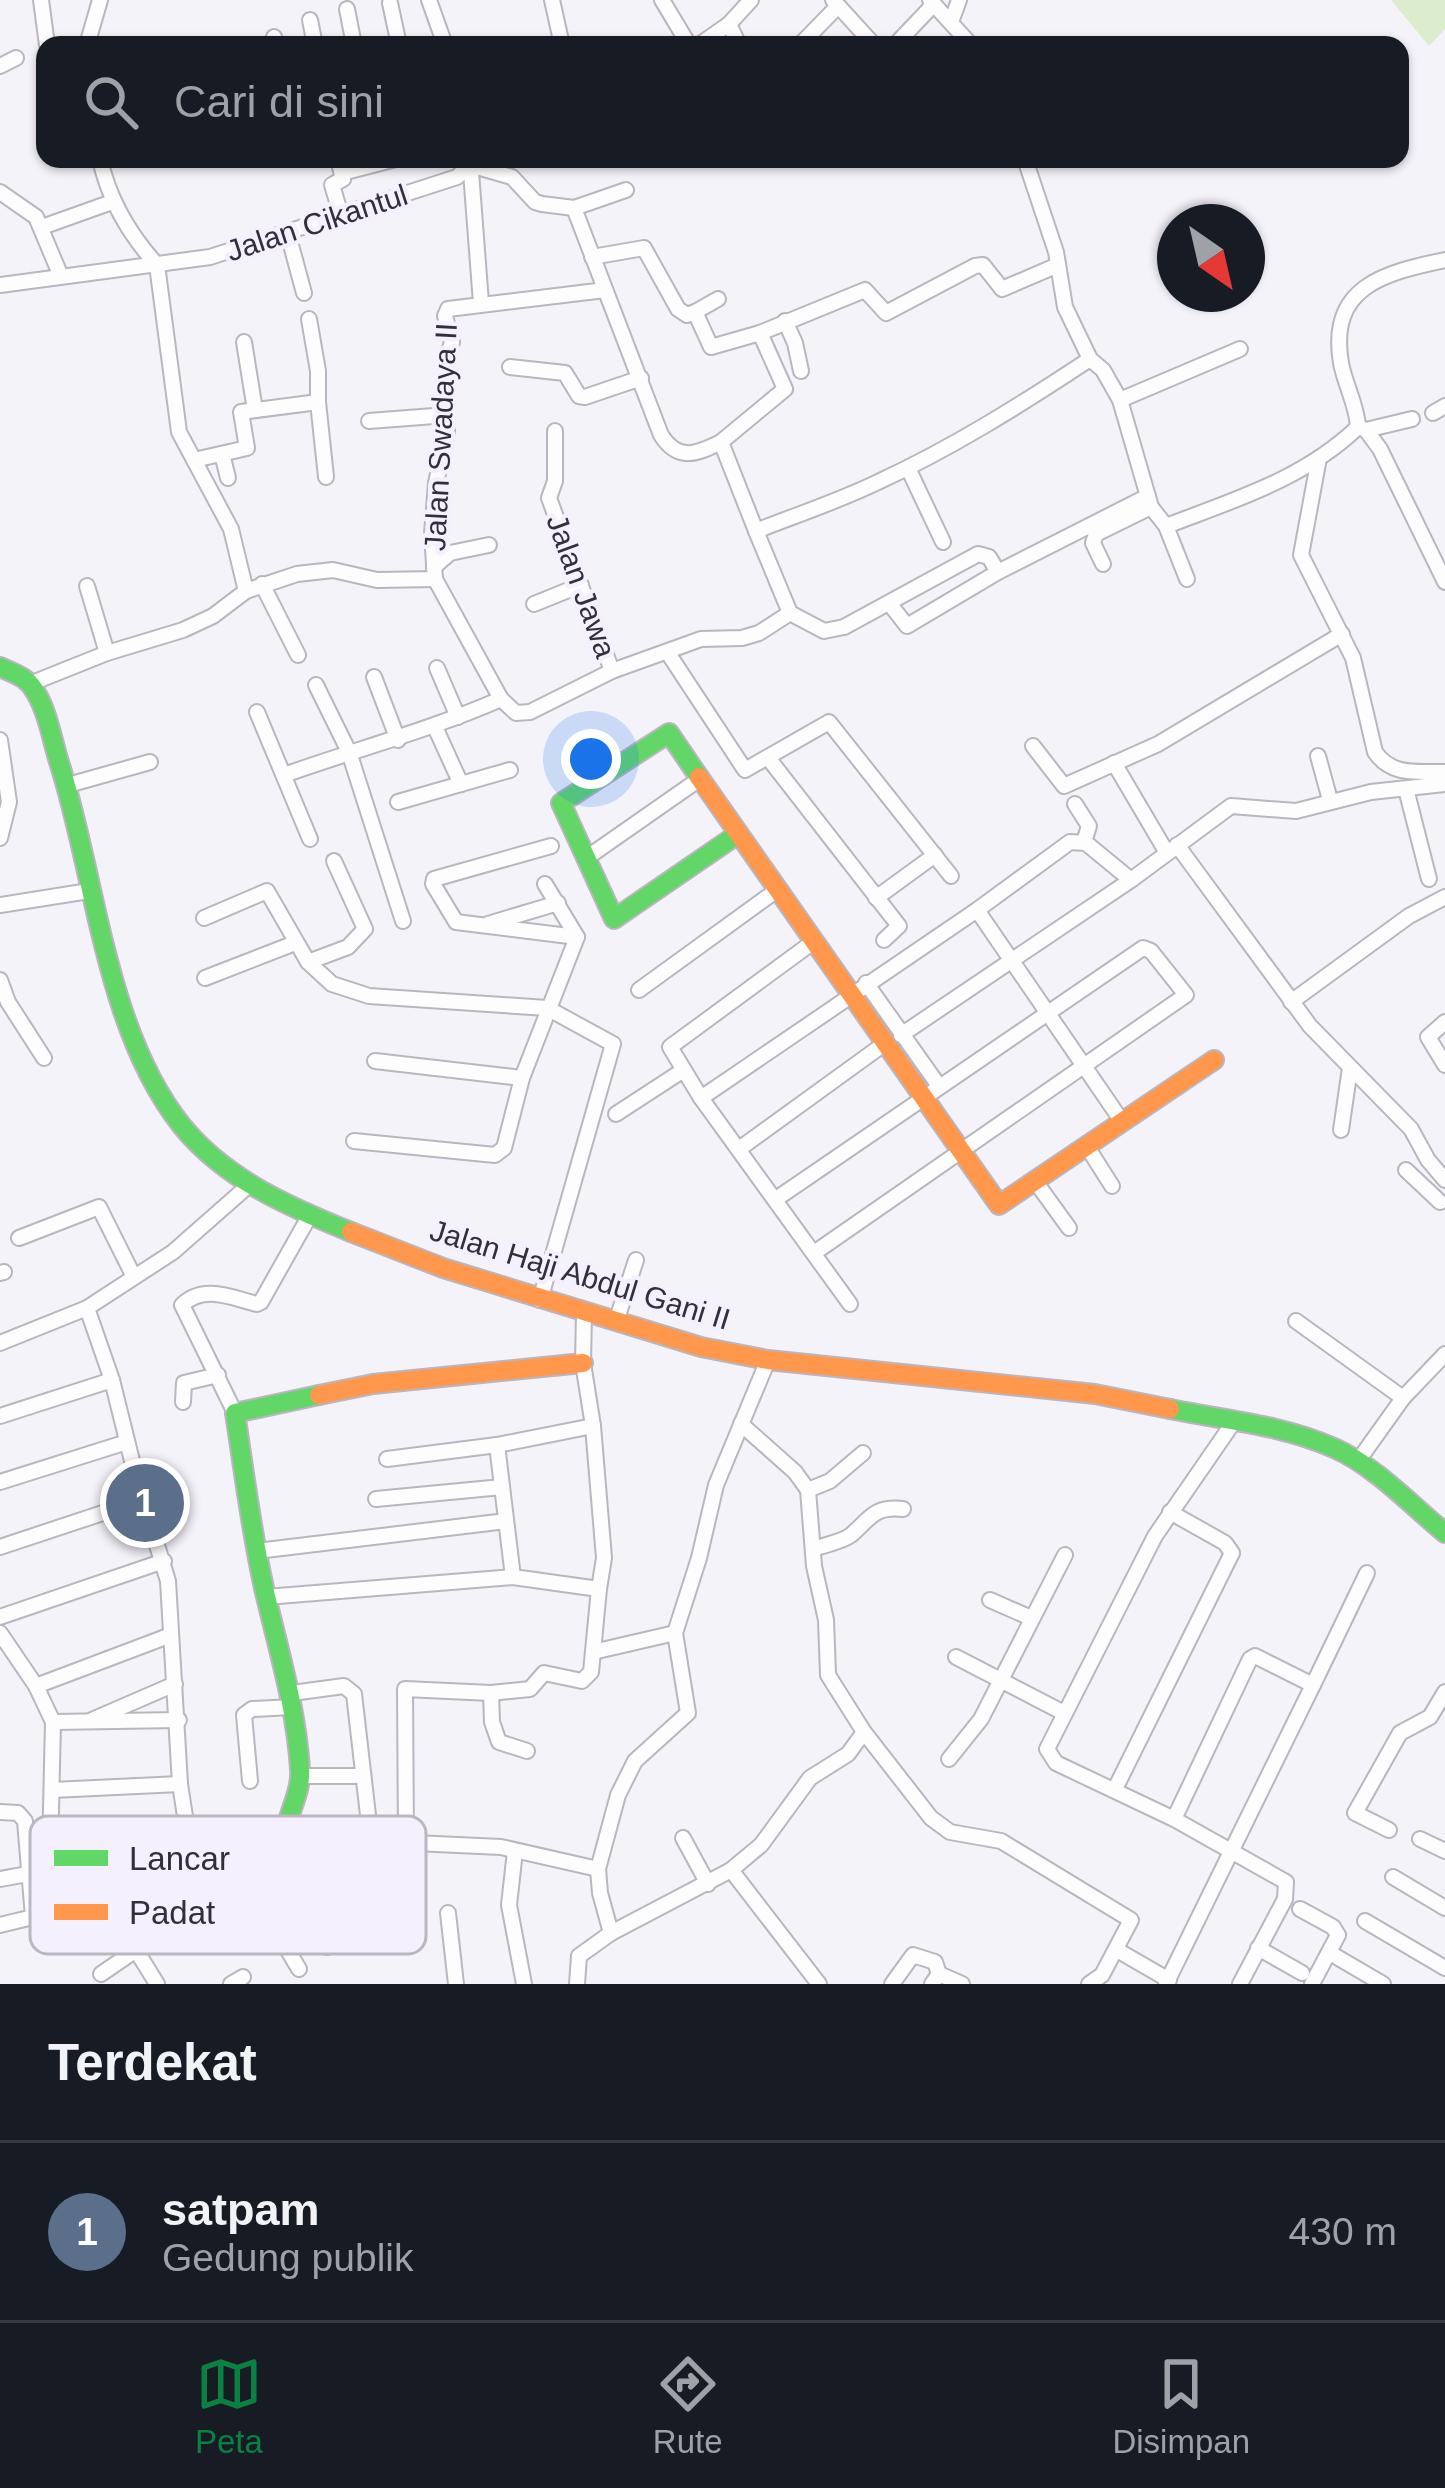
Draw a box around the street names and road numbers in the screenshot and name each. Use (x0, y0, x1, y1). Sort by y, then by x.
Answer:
street label: Jalan Cikantul (222, 178, 412, 267)
street label: Jalan Swadaya II (418, 322, 463, 552)
street label: Jalan Jawa (540, 510, 623, 662)
street label: Jalan Haji Abdul Gani II (426, 1213, 734, 1336)

